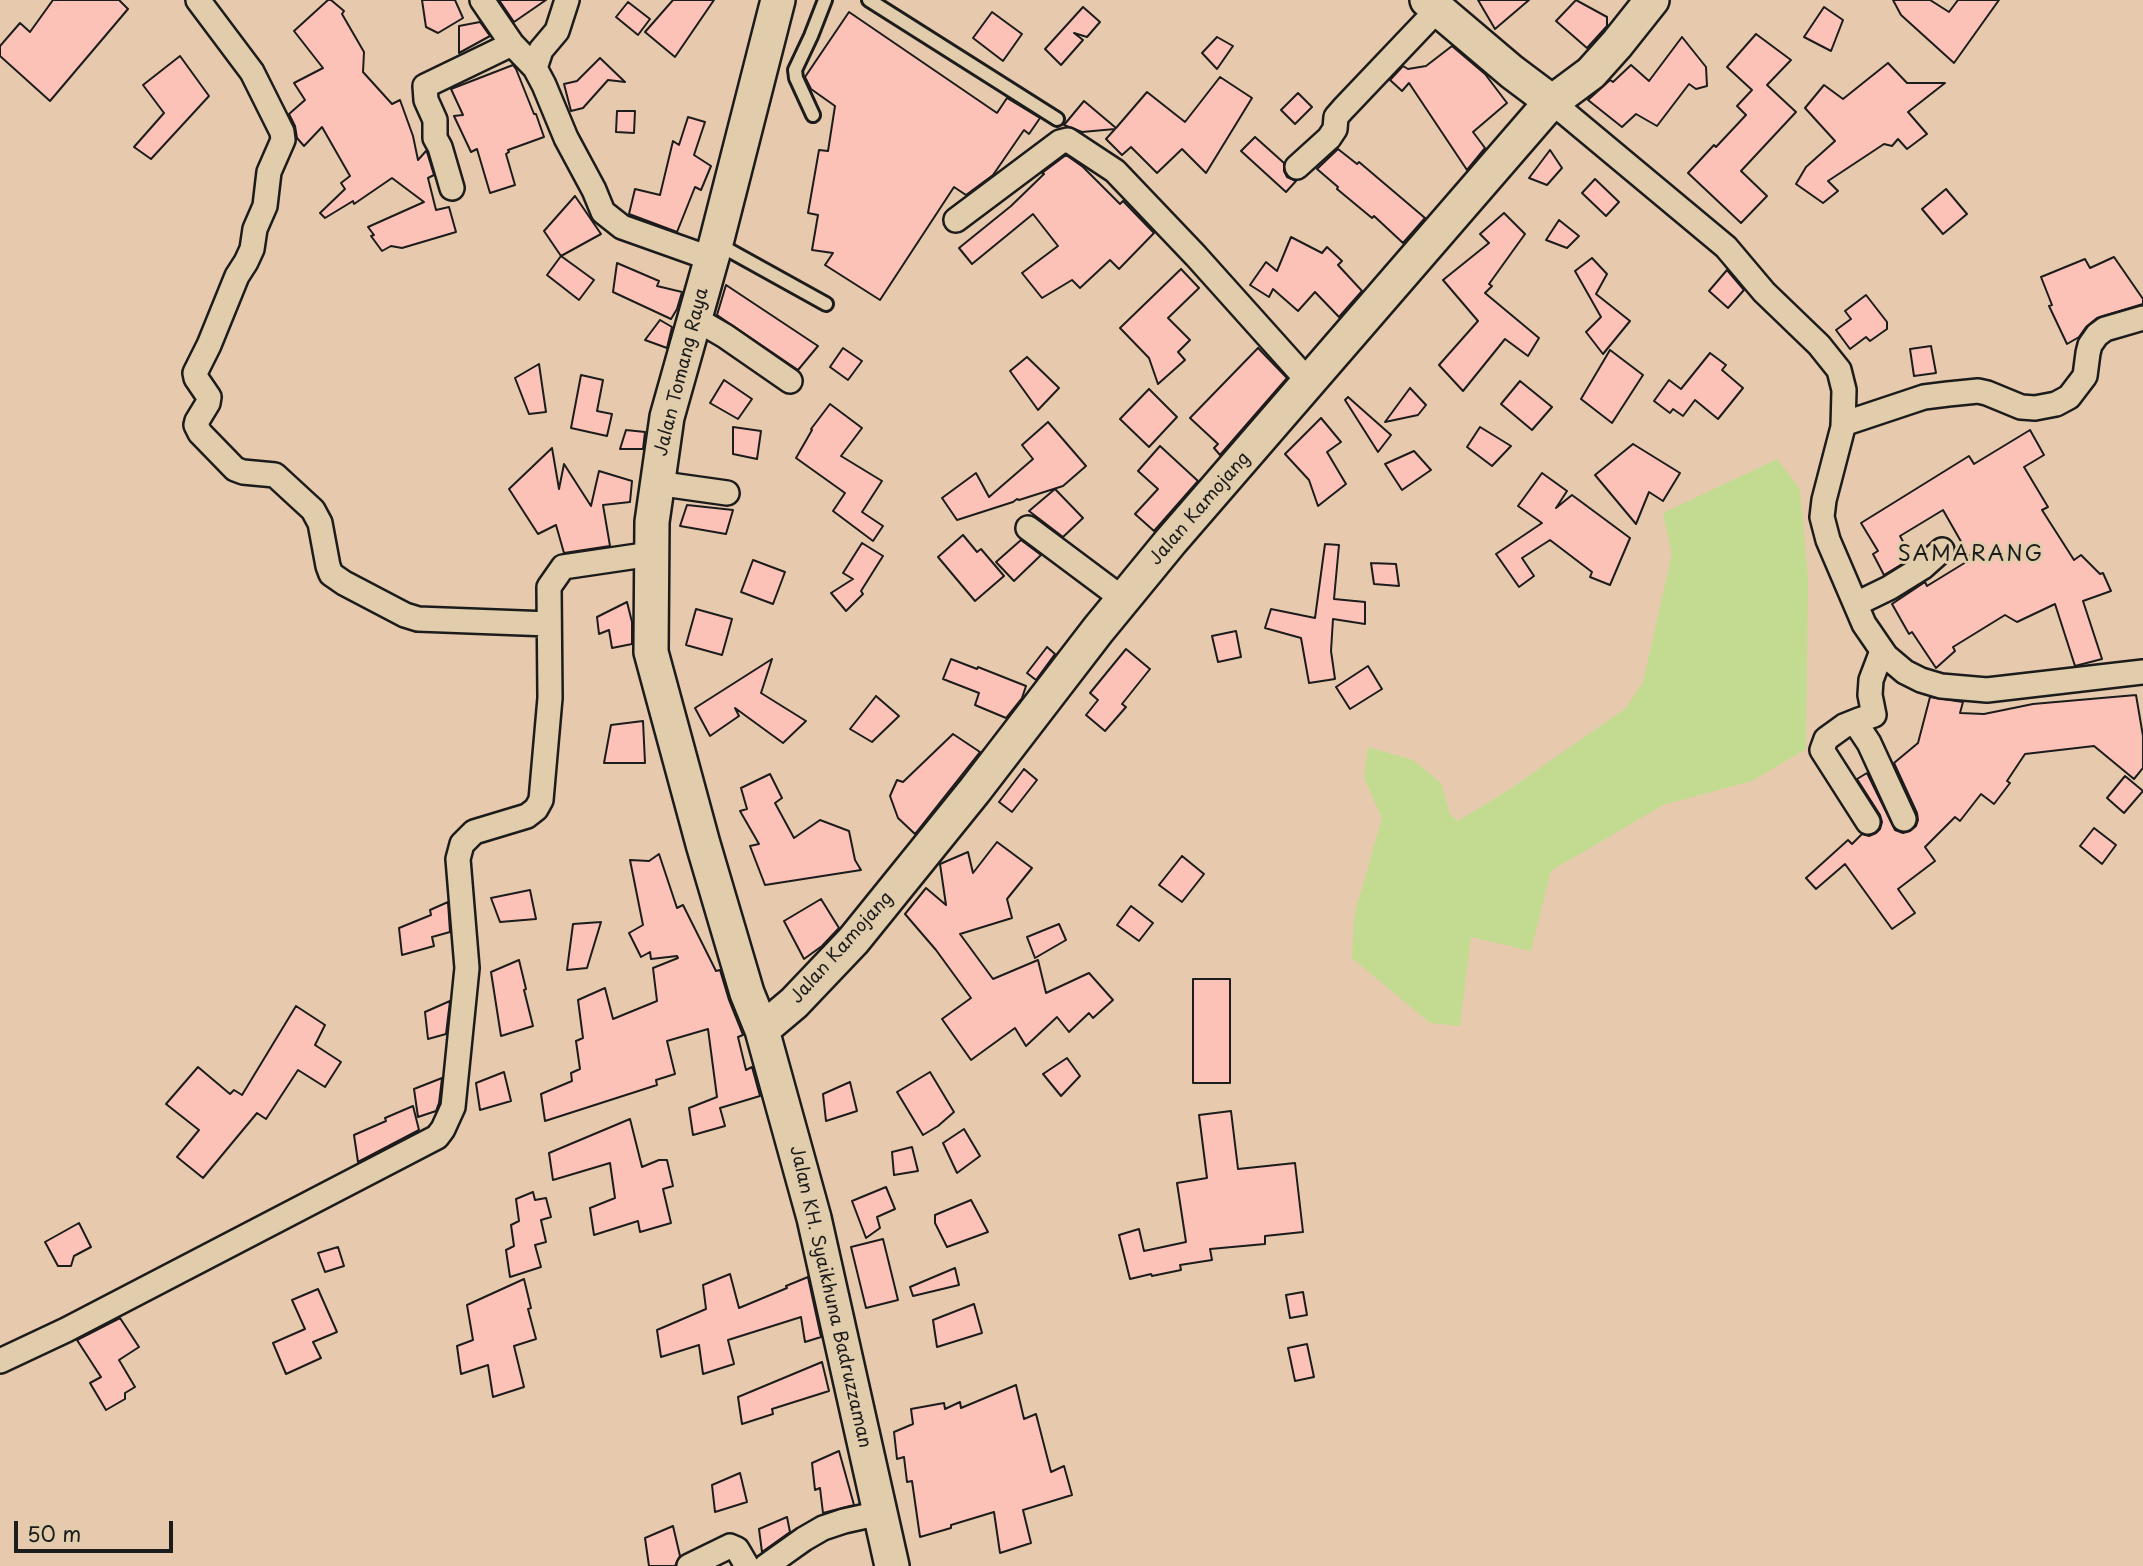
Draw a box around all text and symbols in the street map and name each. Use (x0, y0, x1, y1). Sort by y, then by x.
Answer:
street label: Jalan Tomang Raya (651, 286, 713, 458)
street label: Jalan Kamojang (1145, 448, 1255, 570)
district label: SAMARANG (1898, 542, 2044, 568)
street label: Jalan Kamojang (786, 888, 898, 1008)
street label: Jalan KH. Syaikhuna Badruzzaman (785, 1144, 875, 1450)
scale bar (18, 1506, 177, 1550)
text: 50 m (27, 1517, 81, 1549)

